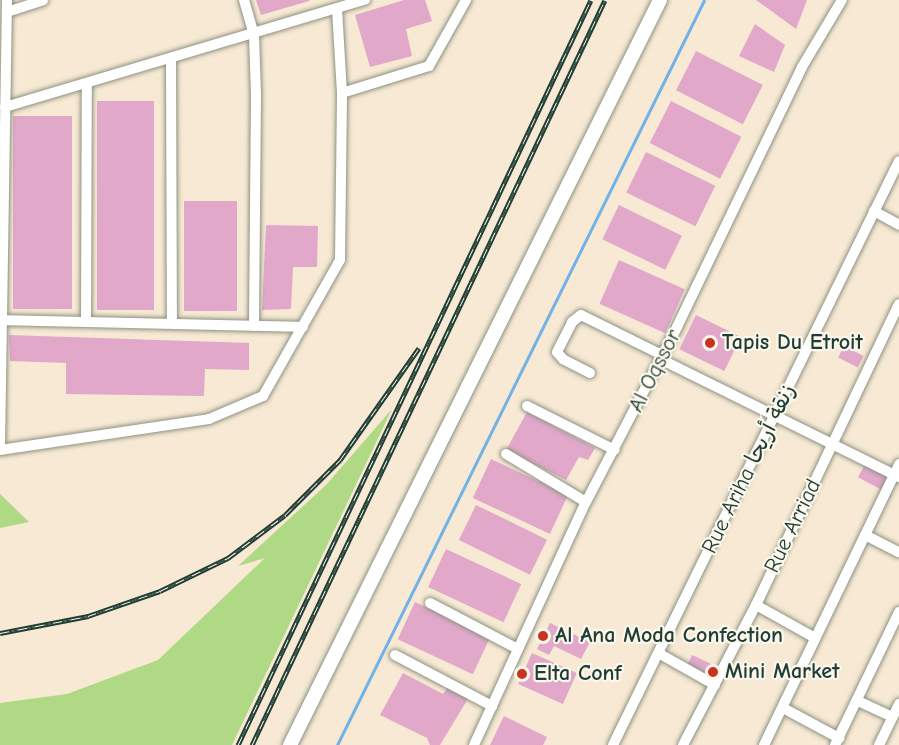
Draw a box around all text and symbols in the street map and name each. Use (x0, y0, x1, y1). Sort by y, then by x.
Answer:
street label: Al Oqssor (623, 325, 687, 417)
place label: Tapis Du Etroit (722, 330, 863, 356)
marker: Tapis Du Etroit (703, 336, 717, 350)
street label: Rue Ariha زنقة أريحا (697, 380, 801, 558)
street label: Rue Arriad (759, 475, 827, 577)
place label: Al Ana Moda Confection (555, 623, 783, 649)
marker: Al Ana Moda Confection (536, 629, 550, 643)
place label: Mini Market (725, 659, 839, 685)
place label: Elta Conf (534, 661, 622, 687)
marker: Mini Market (706, 665, 720, 679)
marker: Elta Conf (515, 667, 529, 681)

